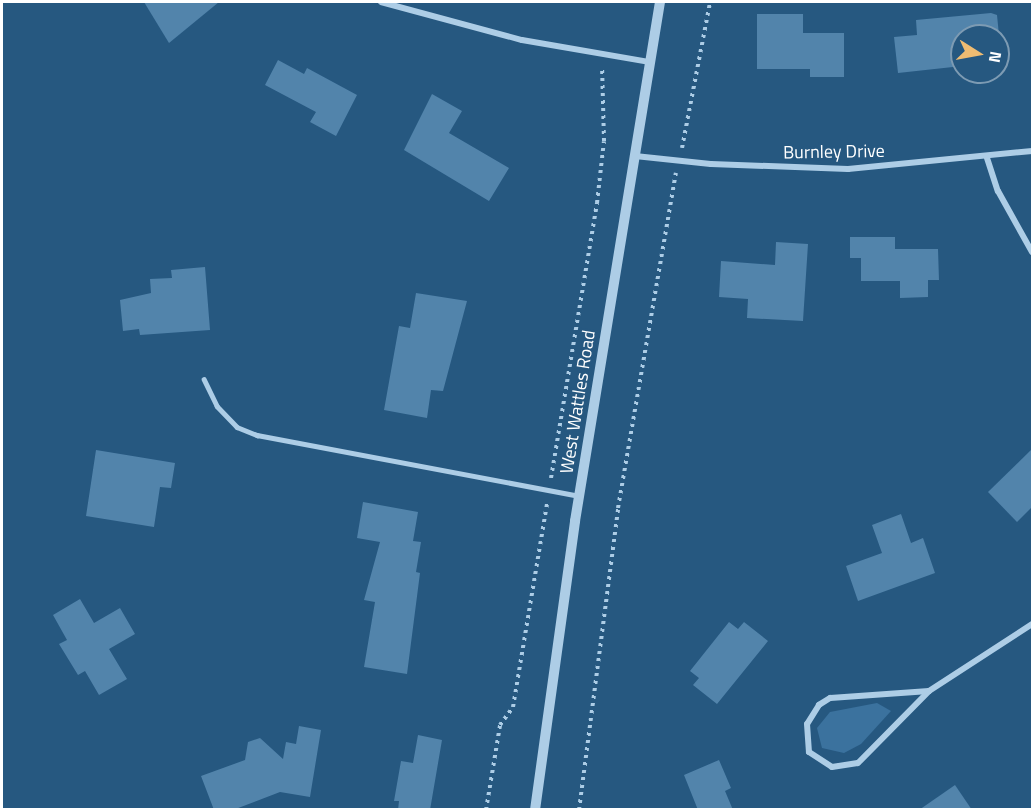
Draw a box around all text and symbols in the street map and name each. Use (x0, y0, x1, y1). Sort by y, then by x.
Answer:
north arrow (950, 24, 1010, 84)
text: N (983, 49, 1009, 65)
street label: Burnley Drive (783, 140, 885, 164)
street label: West Wattles Road (556, 329, 600, 475)

